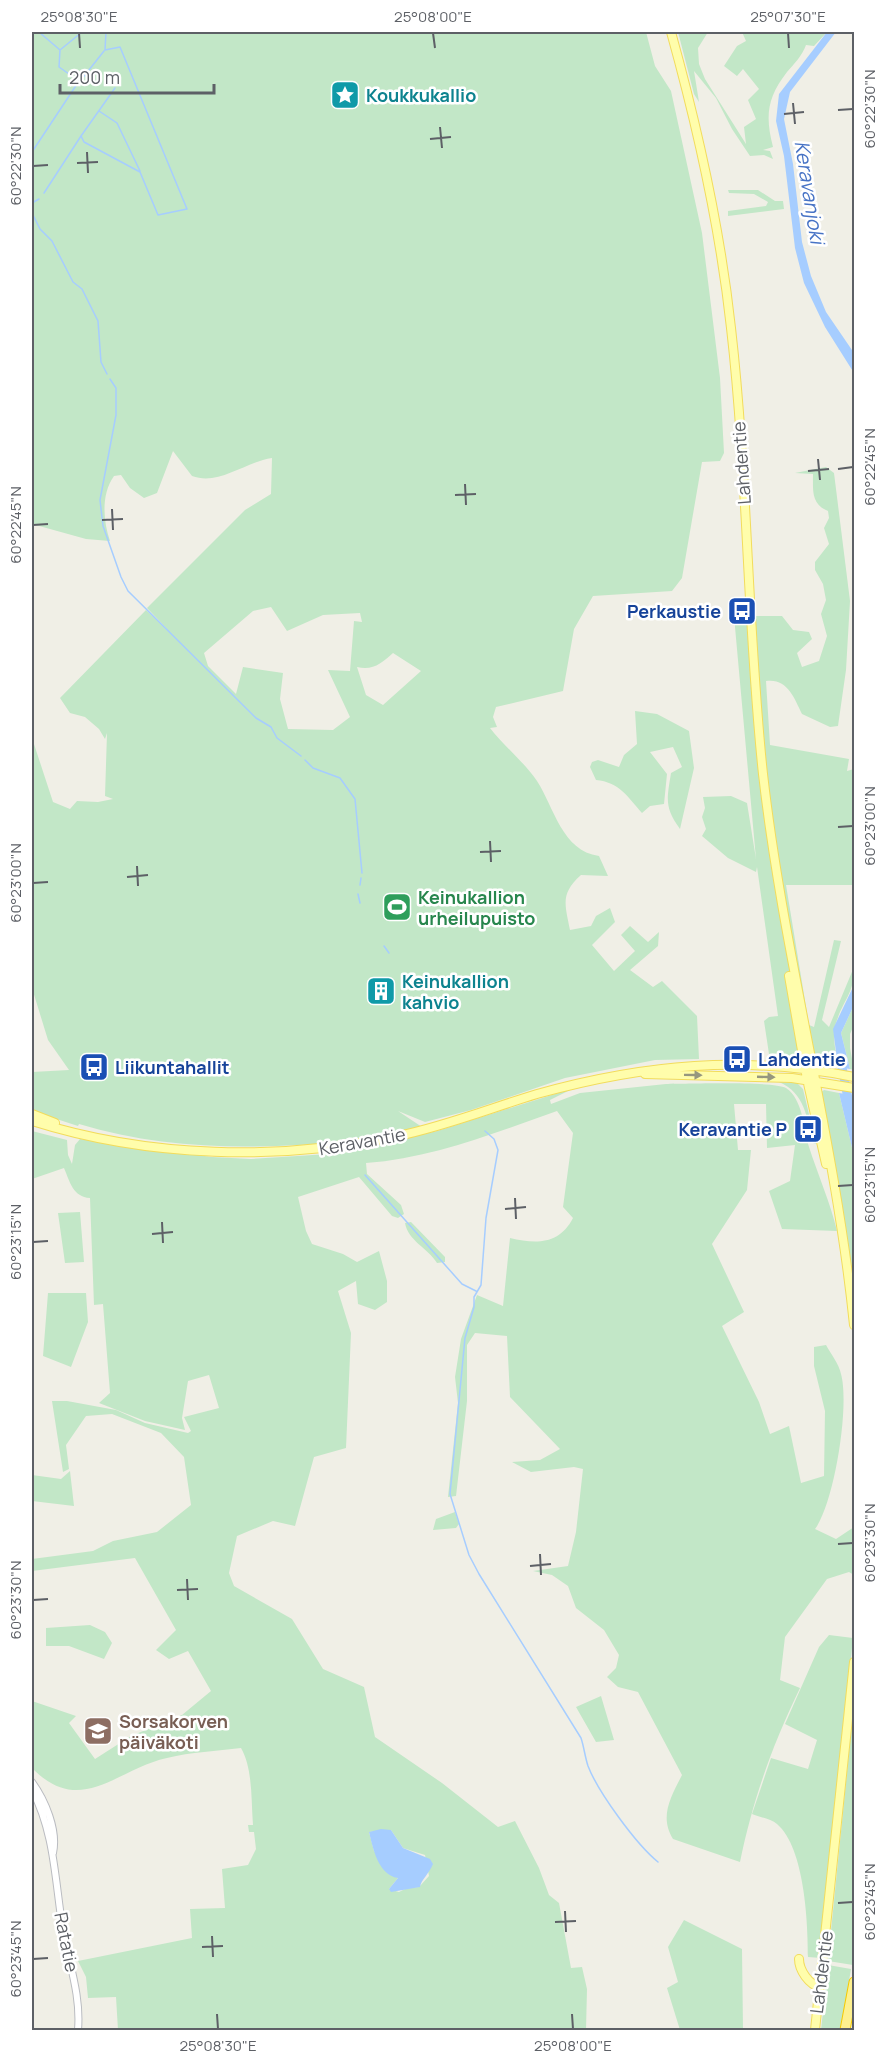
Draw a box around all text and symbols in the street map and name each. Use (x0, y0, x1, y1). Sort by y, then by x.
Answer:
text: 25°08'30"E (41, 6, 117, 27)
text: 25°08'00"E (394, 6, 472, 27)
text: 25°07'30"E (750, 6, 826, 27)
scale bar (60, 57, 214, 95)
text: 200 m (69, 65, 120, 89)
text: 60°22'30"N (859, 69, 880, 149)
place icon: Koukkukallio (329, 79, 361, 111)
place label: Koukkukallio (366, 83, 476, 107)
text: 60°22'30"N (5, 126, 26, 206)
water label: Keravanjoki (789, 138, 832, 248)
street label: Lahdentie (726, 421, 756, 505)
text: 60°22'45"N (859, 428, 880, 506)
text: 60°22'45"N (5, 486, 26, 564)
bus stop icon: Perkaustie (726, 595, 758, 627)
place label: Perkaustie (627, 599, 721, 623)
text: 60°23'00"N (859, 786, 880, 866)
text: 60°23'00"N (5, 843, 26, 923)
place label: Keinukallion urheilupuisto (418, 885, 535, 930)
sports icon: Keinukallion urheilupuisto (381, 891, 413, 923)
place label: Keinukallion kahvio (402, 969, 509, 1014)
building icon: Keinukallion kahvio (365, 975, 397, 1007)
bus stop icon: Lahdentie (721, 1043, 753, 1075)
place label: Lahdentie (758, 1047, 846, 1071)
bus stop icon: Liikuntahallit (78, 1051, 110, 1083)
place label: Liikuntahallit (115, 1055, 230, 1079)
one-way arrow (683, 1070, 702, 1079)
one-way arrow (756, 1072, 775, 1081)
bus stop icon: Keravantie P (792, 1113, 824, 1145)
place label: Keravantie P (678, 1117, 787, 1141)
street label: Keravantie (317, 1122, 407, 1160)
text: 60°23'15"N (859, 1147, 880, 1223)
text: 60°23'15"N (5, 1204, 26, 1280)
text: 60°23'30"N (859, 1504, 880, 1582)
text: 60°23'30"N (5, 1561, 26, 1639)
place label: Sorsakorven päiväkoti (119, 1709, 228, 1754)
school or university icon: Sorsakorven päiväkoti (82, 1715, 114, 1747)
text: 60°23'45"N (859, 1863, 880, 1941)
street label: Ratatie (49, 1910, 85, 1974)
text: 60°23'45"N (5, 1920, 26, 1998)
street label: Lahdentie (804, 1929, 838, 2015)
text: 25°08'30"E (180, 2035, 256, 2056)
text: 25°08'00"E (534, 2035, 612, 2056)

